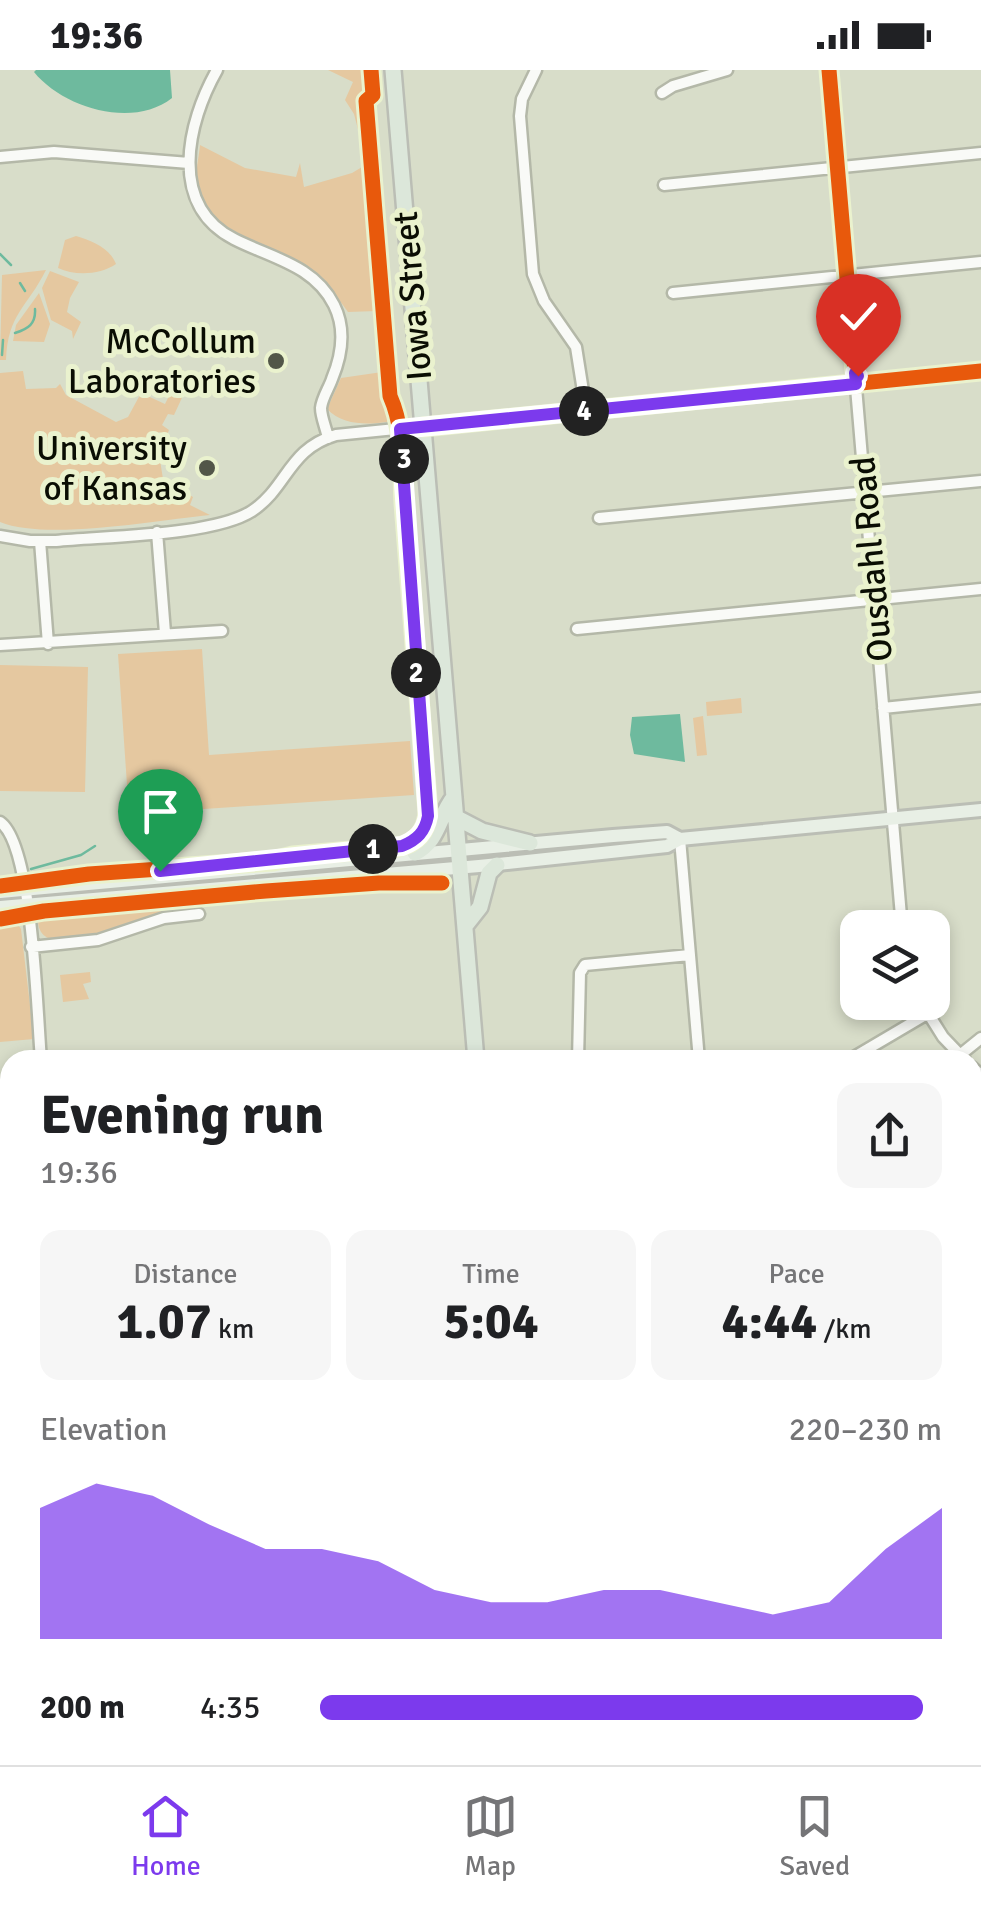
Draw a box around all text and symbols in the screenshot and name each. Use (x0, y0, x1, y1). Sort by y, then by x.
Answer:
text: 19:36 (50, 12, 143, 59)
street label: Iowa Street (384, 210, 441, 382)
pin (816, 274, 901, 377)
icon: check (831, 289, 886, 344)
place label: McCollum Laboratories (68, 320, 256, 403)
marker: McCollum Laboratories (265, 350, 287, 372)
pin: 4 (559, 386, 609, 436)
text: 4 (576, 394, 592, 428)
place label: University of Kansas (36, 427, 187, 510)
pin: 3 (379, 434, 429, 484)
text: 3 (396, 442, 412, 476)
street label: Ousdahl Road (841, 455, 902, 663)
marker: University of Kansas (196, 457, 218, 479)
pin: 2 (391, 648, 441, 698)
text: 2 (408, 656, 424, 690)
pin (118, 769, 203, 872)
icon: arrive (133, 784, 188, 839)
pin: 1 (348, 824, 398, 874)
text: 1 (365, 832, 381, 866)
map controls (840, 910, 950, 1020)
button: layers (840, 910, 950, 1020)
text: Evening run (40, 1081, 324, 1149)
button: share (837, 1083, 942, 1188)
text: 19:36 (40, 1153, 118, 1192)
text: Distance (133, 1257, 237, 1291)
text: Time (462, 1257, 520, 1291)
text: Pace (768, 1257, 825, 1291)
text: 1.07 (116, 1291, 212, 1353)
text: 5:04 (443, 1291, 539, 1353)
text: 4:44 (722, 1291, 817, 1353)
text: km (212, 1312, 254, 1346)
text: /km (817, 1312, 872, 1346)
text: Elevation (40, 1410, 167, 1449)
text: 220–230 m (789, 1410, 942, 1449)
text: 200 m (40, 1688, 125, 1727)
text: 4:35 (200, 1688, 260, 1727)
tab: Home (131, 1789, 201, 1883)
tab: Map (463, 1789, 518, 1883)
tab: Saved (780, 1789, 850, 1883)

